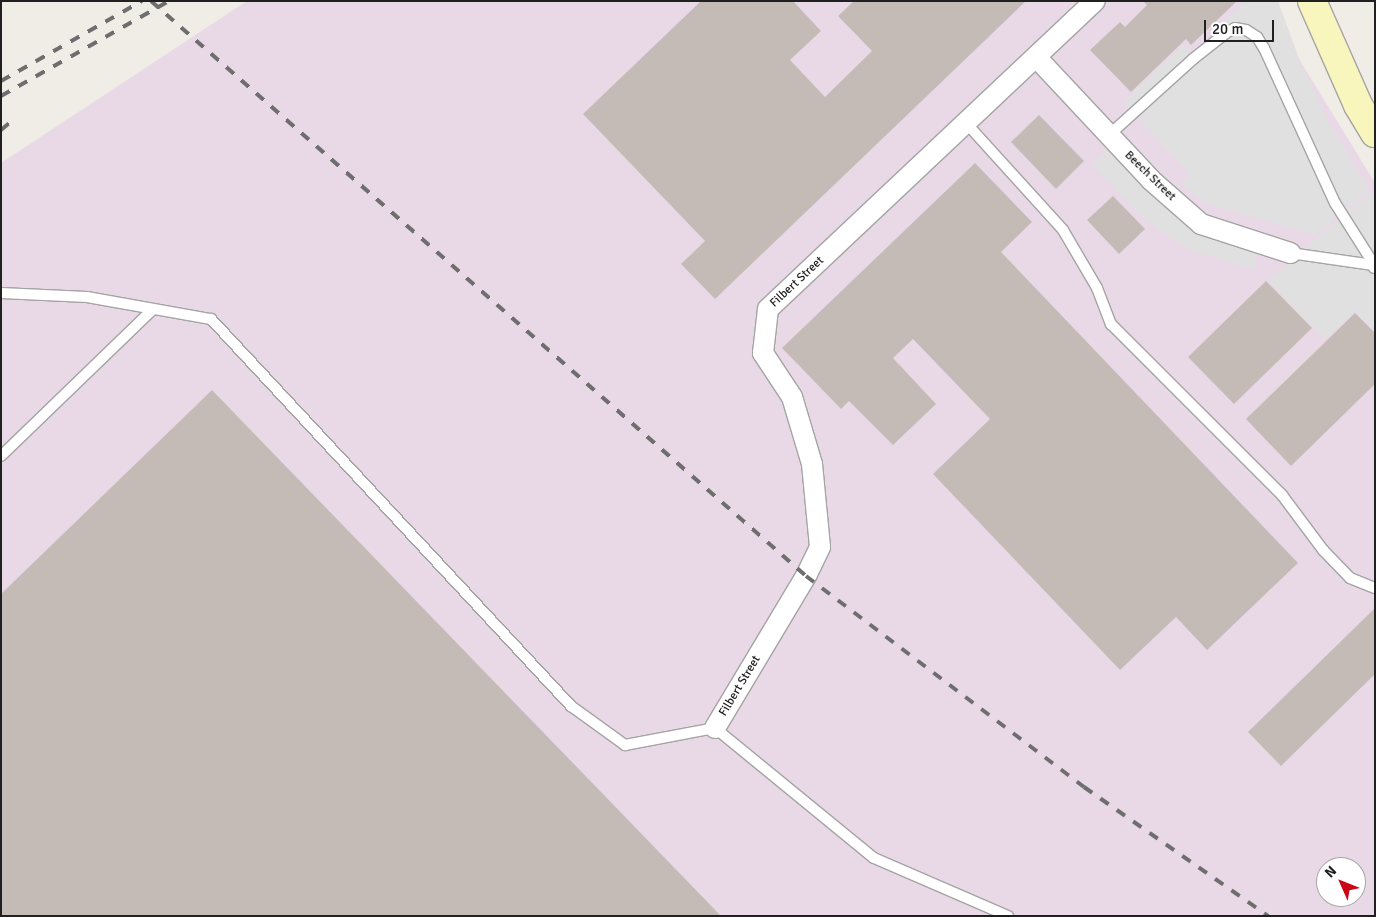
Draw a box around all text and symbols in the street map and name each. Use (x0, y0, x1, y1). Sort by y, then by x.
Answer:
scale bar (1206, 10, 1276, 42)
text: 20 m (1212, 20, 1243, 38)
street label: Beech Street (1121, 148, 1179, 204)
street label: Filbert Street (767, 253, 827, 311)
street label: Filbert Street (716, 653, 764, 719)
north arrow (1316, 857, 1366, 907)
text: N (1321, 863, 1340, 881)

